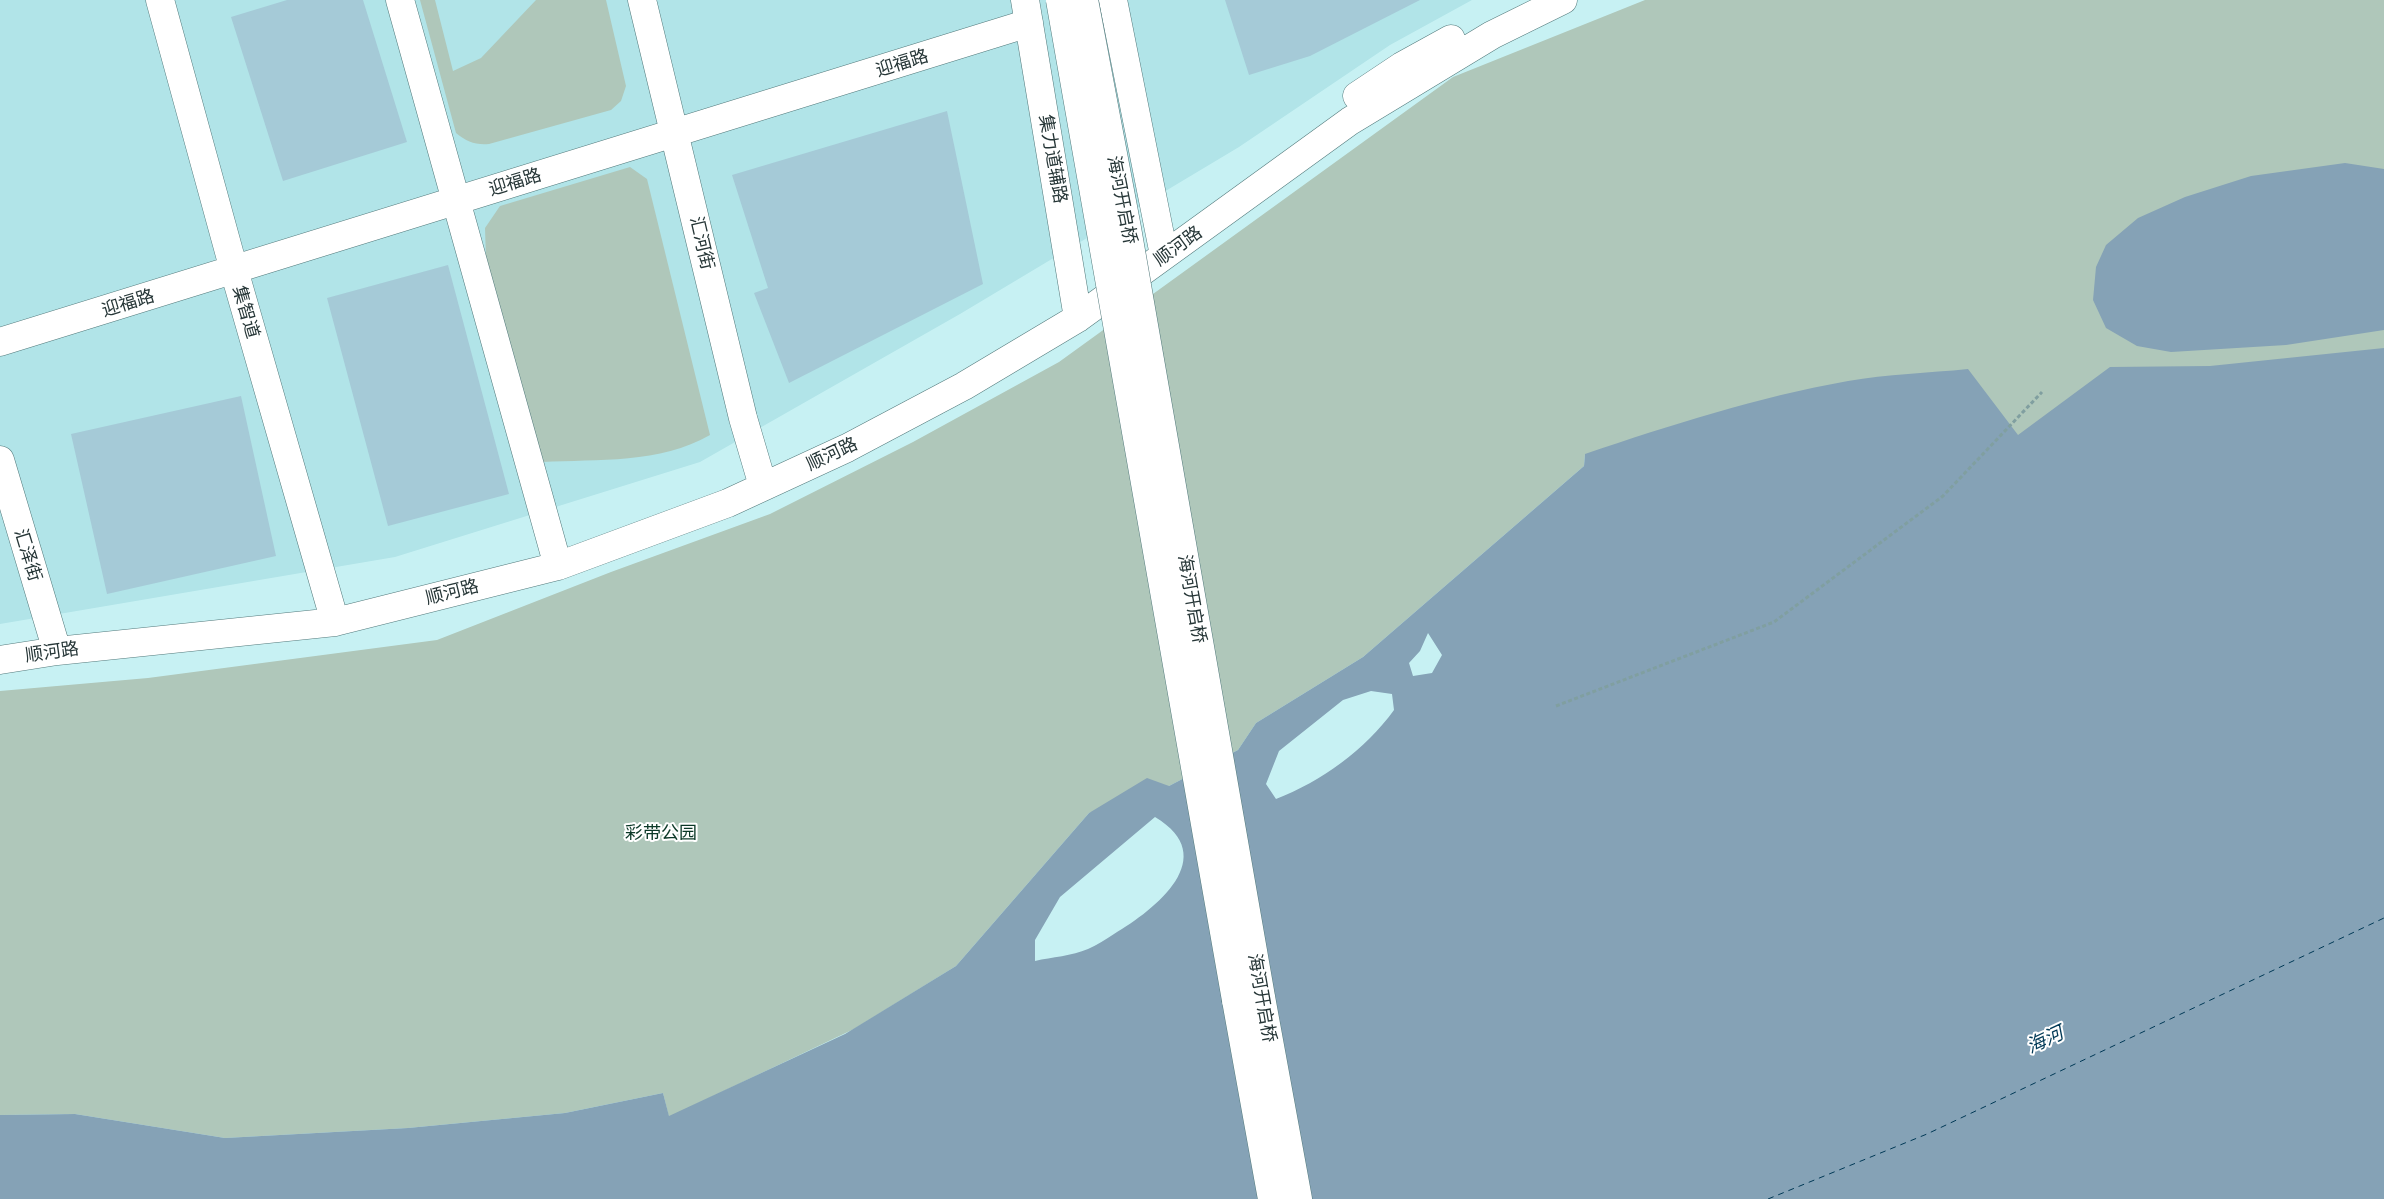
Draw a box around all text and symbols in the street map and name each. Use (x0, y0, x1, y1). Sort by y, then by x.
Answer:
street label: 迎福路 (873, 45, 931, 81)
street label: 集力道辅路 (1035, 113, 1071, 205)
street label: 海河开启桥 (1103, 154, 1141, 246)
street label: 迎福路 (486, 164, 544, 200)
street label: 汇河街 (685, 214, 719, 272)
street label: 顺河路 (1150, 221, 1206, 271)
street label: 集智道 (228, 283, 264, 341)
street label: 迎福路 (99, 285, 157, 321)
street label: 顺河路 (803, 433, 861, 475)
street label: 汇泽街 (10, 526, 46, 584)
street label: 海河开启桥 (1174, 553, 1210, 645)
street label: 顺河路 (423, 575, 481, 609)
street label: 顺河路 (24, 638, 80, 666)
park label: 彩带公园 (625, 822, 697, 844)
street label: 海河开启桥 (1244, 952, 1280, 1044)
water label: 海河 (2023, 1022, 2067, 1058)

